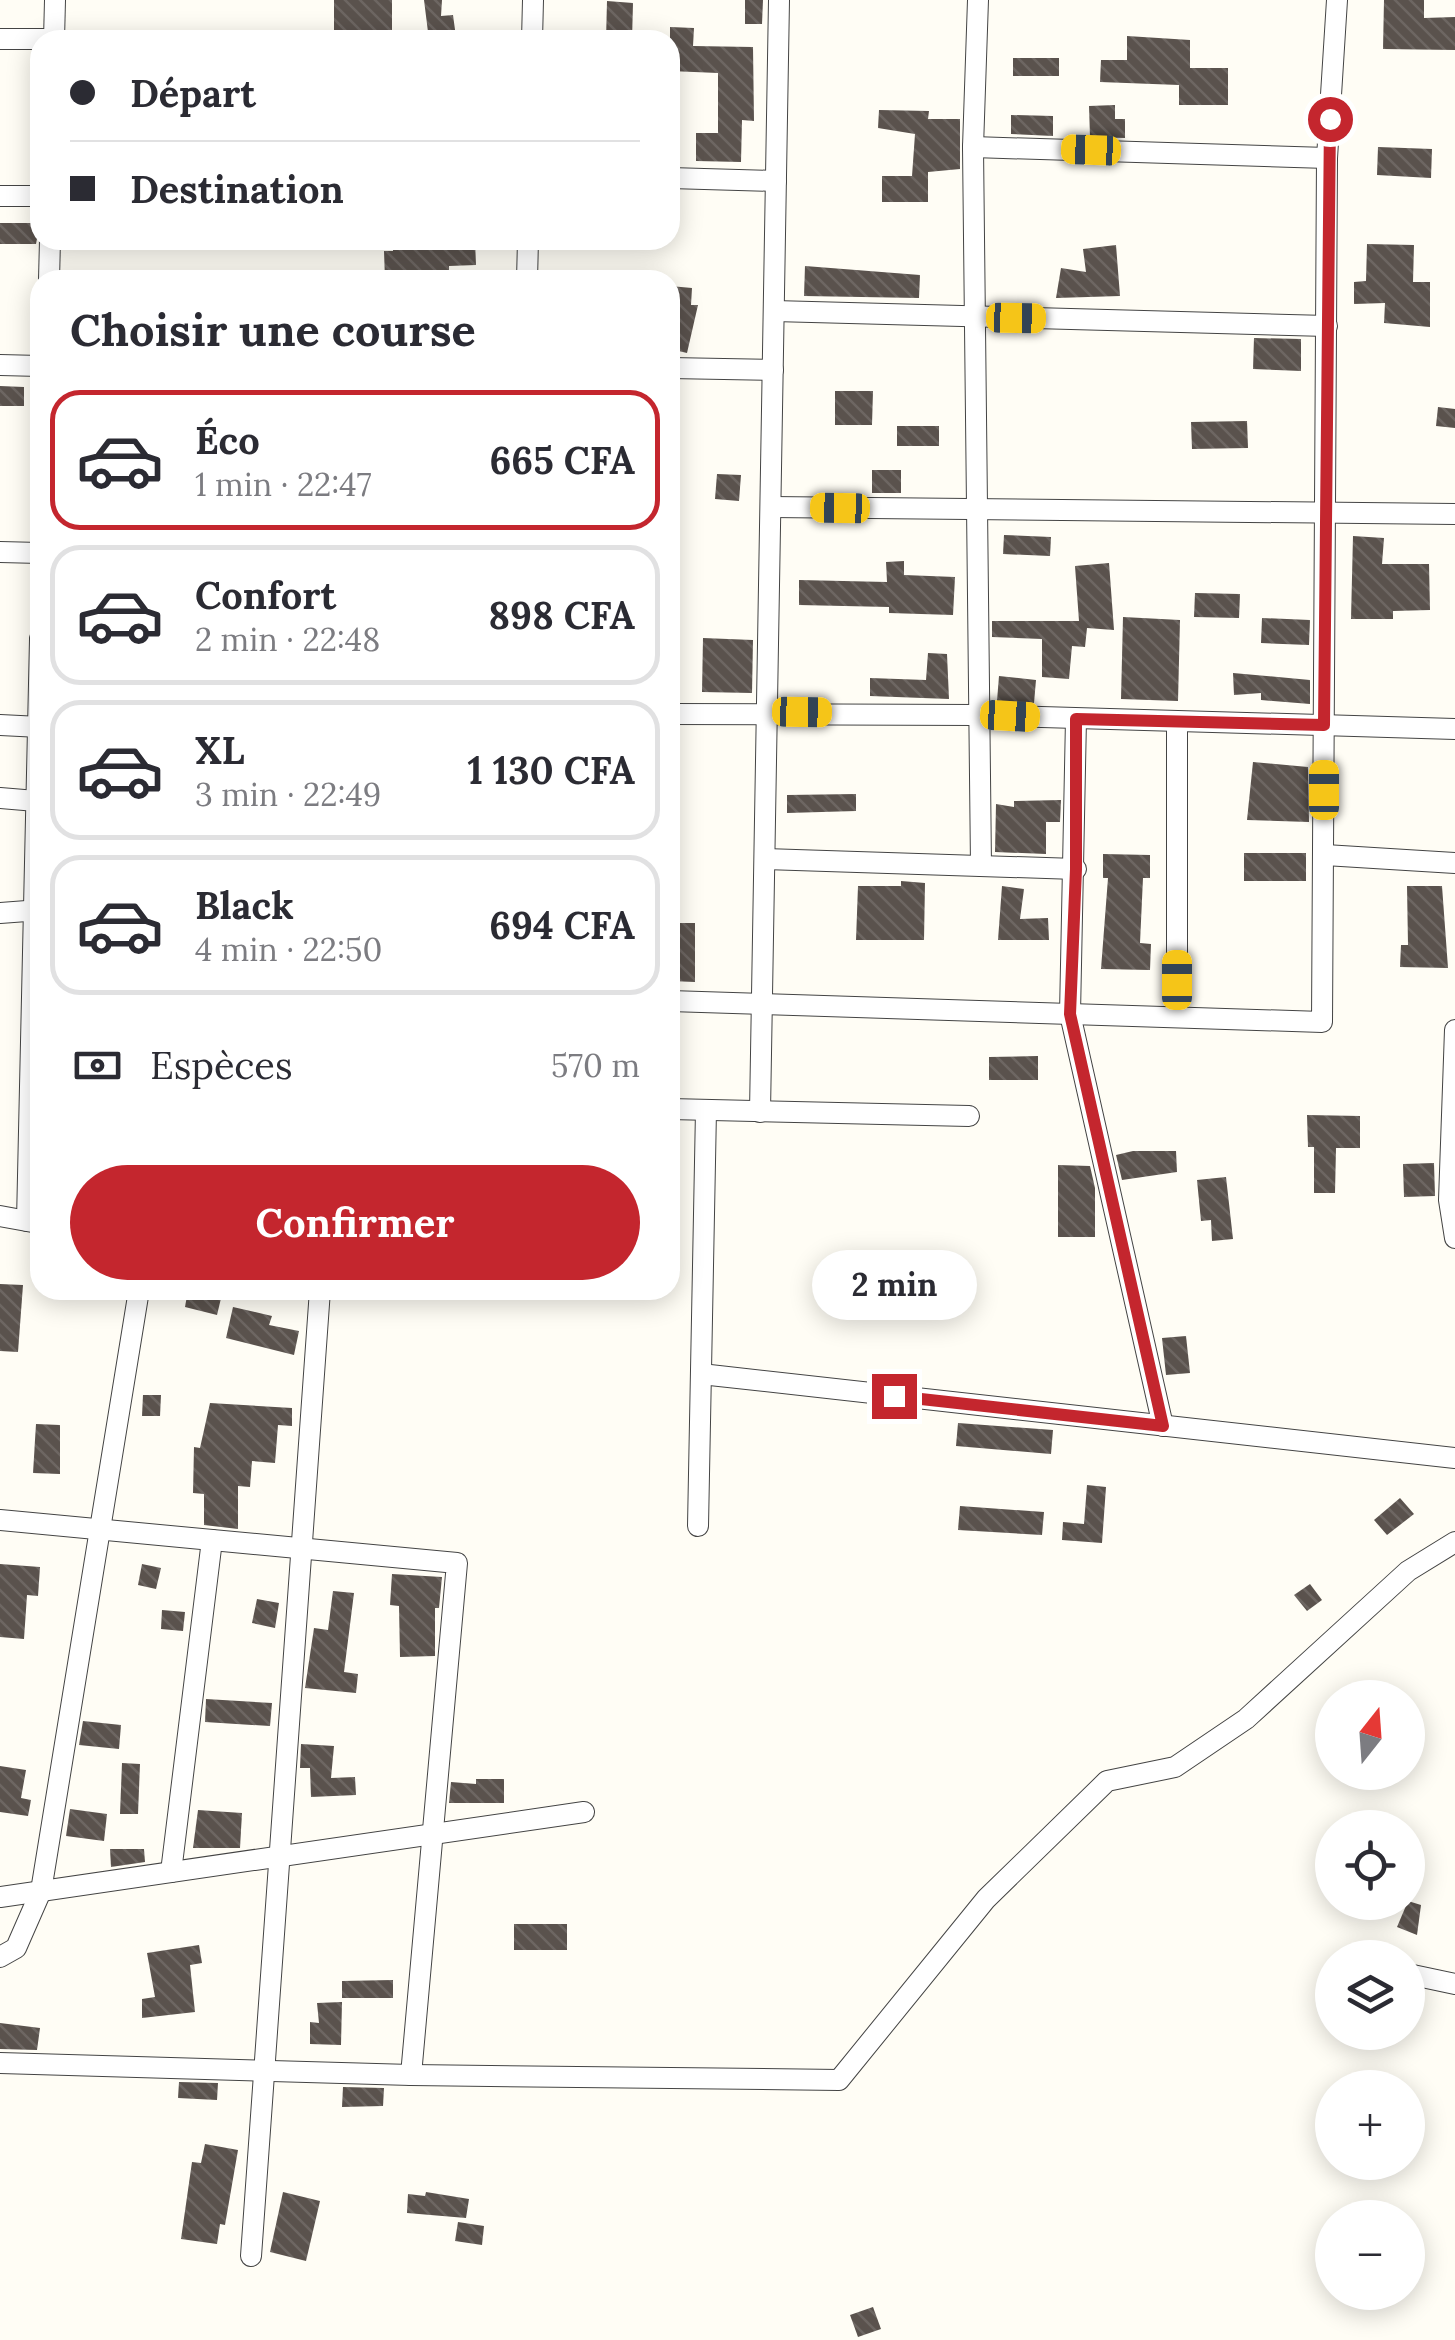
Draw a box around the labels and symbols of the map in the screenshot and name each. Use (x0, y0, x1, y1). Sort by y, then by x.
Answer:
route start (1308, 97, 1353, 142)
car (1060, 134, 1122, 166)
car (986, 302, 1046, 334)
car (810, 492, 870, 524)
car (772, 696, 832, 728)
car (979, 699, 1041, 733)
car (1309, 760, 1339, 820)
car (1162, 950, 1192, 1010)
callout: 2 min (812, 1251, 976, 1321)
route end (872, 1374, 917, 1419)
north arrow (1315, 1680, 1425, 1790)

